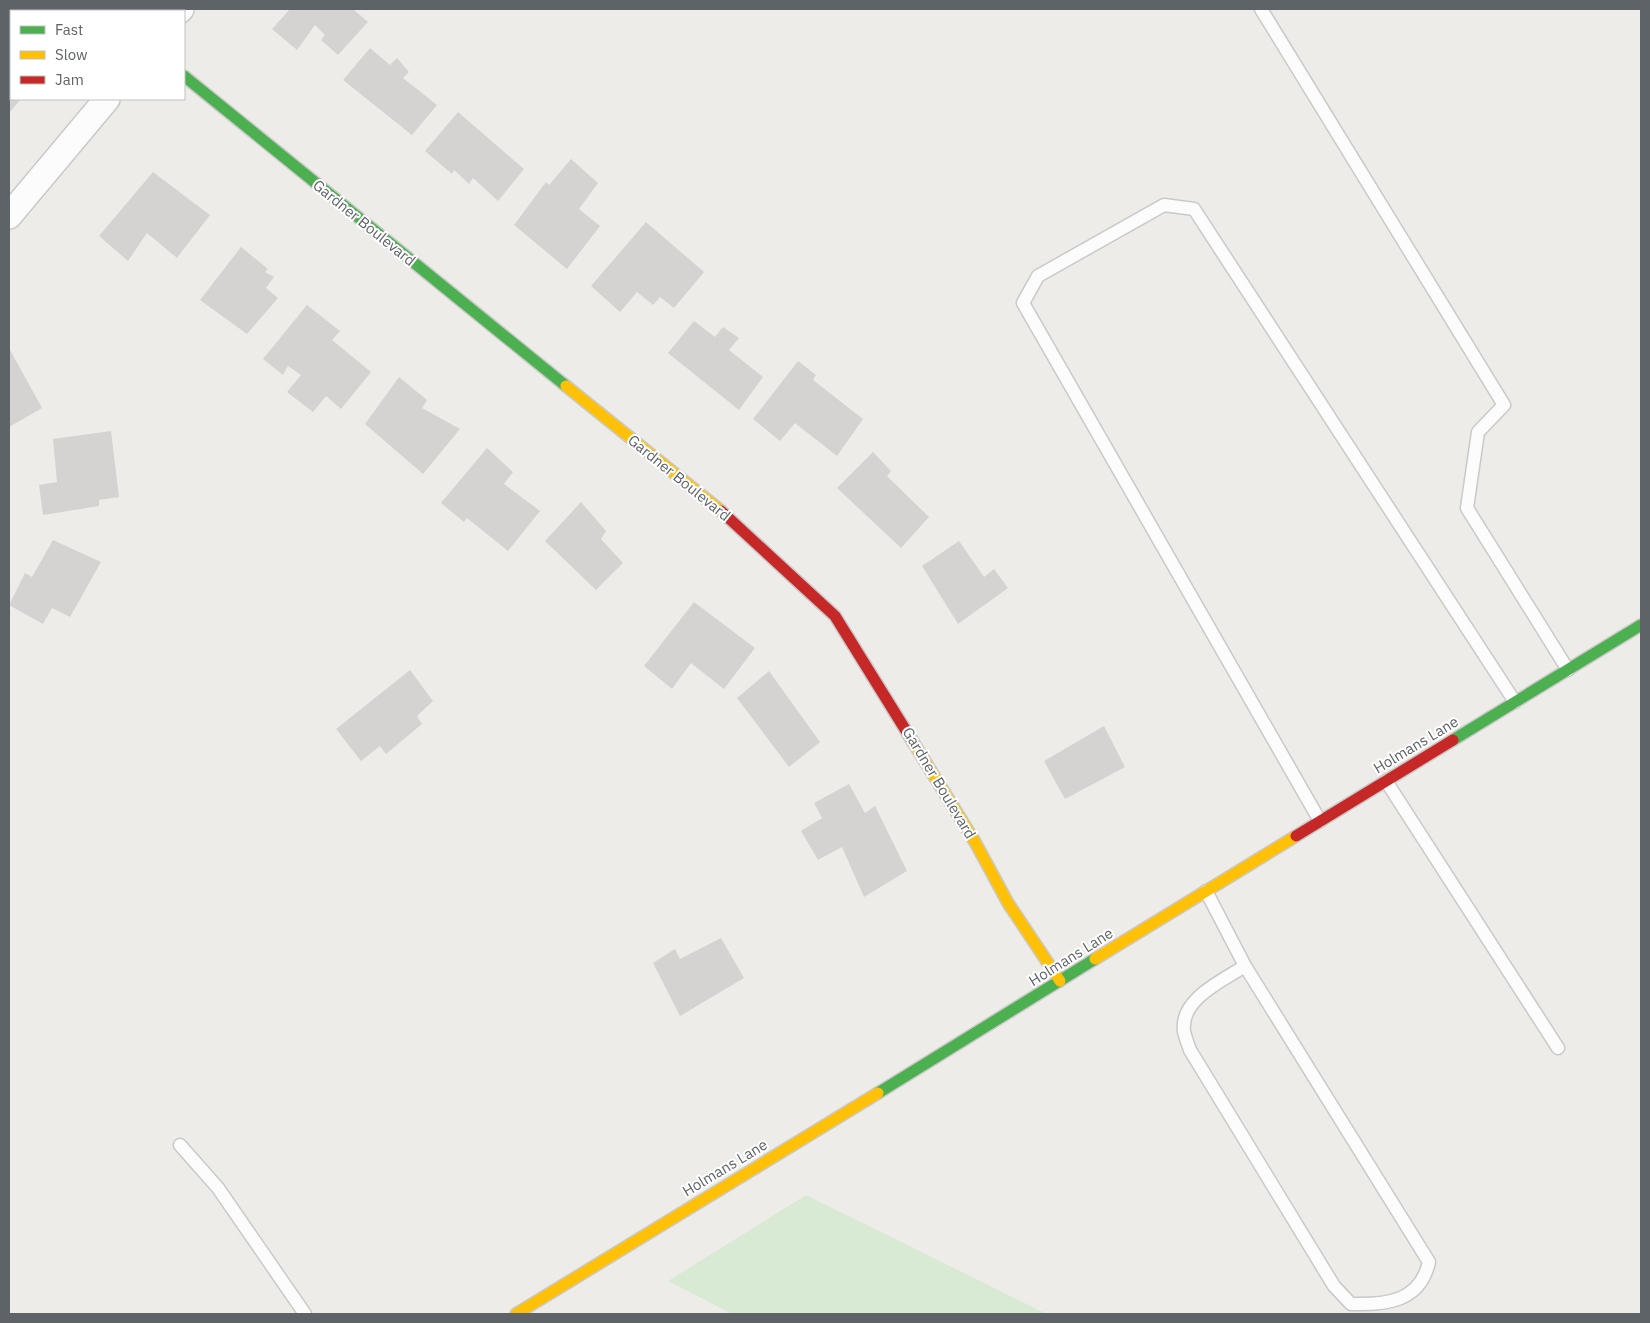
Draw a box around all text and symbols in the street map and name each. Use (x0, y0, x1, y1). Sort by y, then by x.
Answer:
legend (10, 10, 185, 100)
text: Fast (55, 20, 83, 39)
text: Slow (55, 45, 88, 64)
text: Jam (55, 70, 84, 89)
street label: Gardner Boulevard (309, 175, 420, 270)
street label: Gardner Boulevard (624, 430, 735, 525)
street label: Holmans Lane (1370, 712, 1462, 777)
street label: Gardner Boulevard (899, 724, 980, 842)
street label: Holmans Lane (1025, 923, 1116, 990)
street label: Holmans Lane (679, 1135, 771, 1200)

